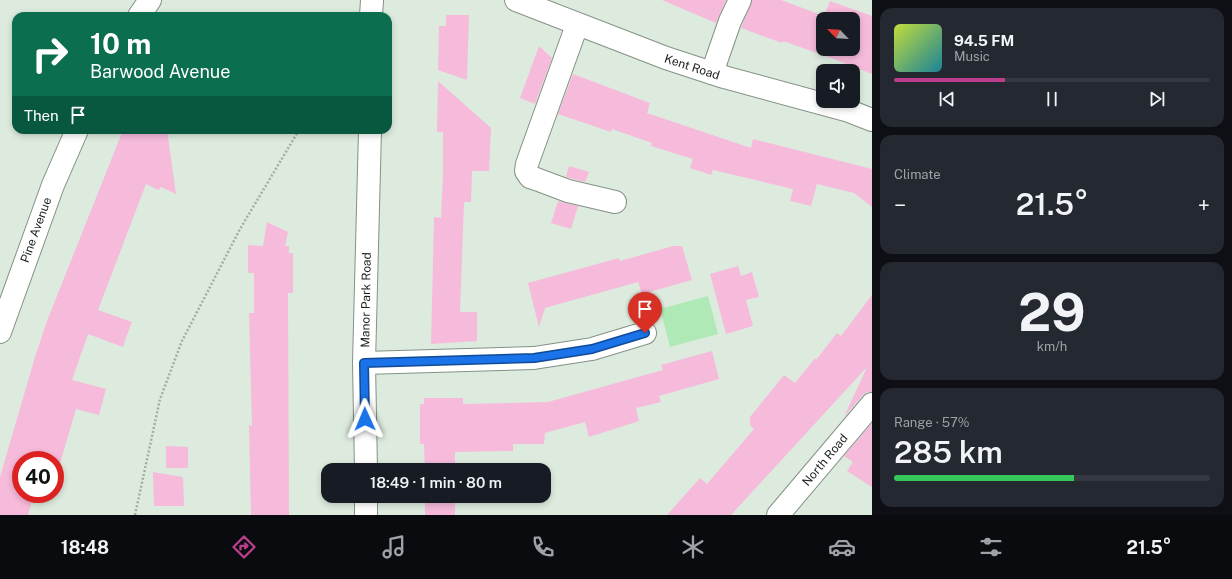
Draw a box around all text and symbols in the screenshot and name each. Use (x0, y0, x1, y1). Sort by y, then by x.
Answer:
north arrow (816, 12, 860, 56)
map controls (816, 12, 860, 108)
text: 10 m (90, 27, 151, 60)
icon: right (24, 28, 76, 80)
text: 94.5 FM (954, 32, 1014, 49)
text: Music (954, 49, 990, 64)
street label: Kent Road (663, 51, 721, 83)
text: Barwood Avenue (90, 61, 230, 82)
button: sound (816, 64, 860, 108)
icon: previous (936, 88, 958, 110)
icon: pause (1041, 88, 1063, 110)
icon: next (1146, 88, 1168, 110)
icon: arrive (67, 104, 89, 126)
text: Then (24, 107, 59, 124)
text: Climate (894, 167, 941, 182)
text: 21.5° (1016, 186, 1088, 222)
text: − (894, 192, 906, 218)
text: + (1198, 192, 1210, 218)
street label: Pine Avenue (18, 195, 54, 265)
street label: Manor Park Road (358, 252, 374, 348)
text: 29 (1018, 282, 1086, 343)
pin (628, 292, 662, 333)
icon: arrive (634, 298, 656, 320)
text: km/h (1037, 339, 1067, 354)
position arrow (344, 398, 386, 440)
text: Range · 57% (894, 415, 970, 430)
street label: North Road (799, 431, 851, 489)
text: 285 km (894, 434, 1003, 470)
speed limit sign: 40 (12, 451, 64, 503)
text: 18:49 · 1 min · 80 m (370, 474, 502, 491)
icon: directions (230, 533, 258, 561)
icon: music (380, 533, 408, 561)
icon: phone (529, 533, 557, 561)
icon: climate (679, 533, 707, 561)
icon: car (828, 533, 856, 561)
icon: filters (977, 533, 1005, 561)
text: 18:48 (61, 537, 109, 558)
text: 21.5° (1127, 537, 1171, 558)

